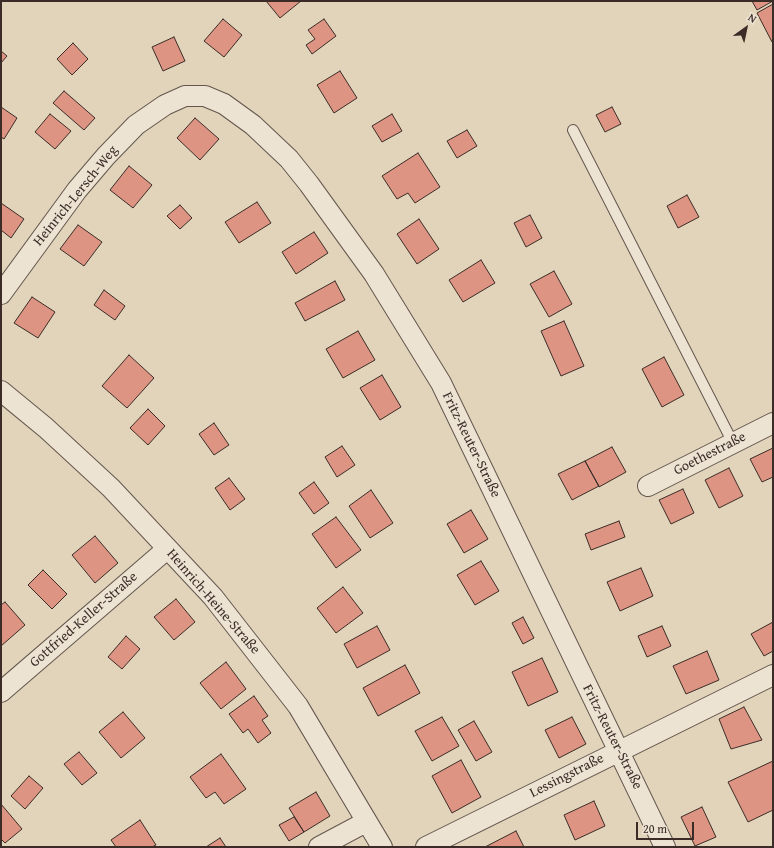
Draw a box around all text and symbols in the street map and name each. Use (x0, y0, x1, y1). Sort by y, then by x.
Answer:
north arrow (726, 8, 766, 48)
text: N (745, 9, 760, 27)
street label: Heinrich-Lersch-Weg (30, 142, 122, 250)
street label: Fritz-Reuter-Straße (438, 389, 504, 501)
street label: Goethestraße (671, 429, 749, 479)
street label: Heinrich-Heine-Straße (163, 546, 263, 658)
street label: Gottfried-Keller-Straße (27, 569, 141, 671)
street label: Fritz-Reuter-Straße (578, 682, 646, 792)
street label: Lessingstraße (527, 750, 607, 802)
scale bar (638, 814, 696, 840)
text: 20 m (643, 820, 667, 837)

